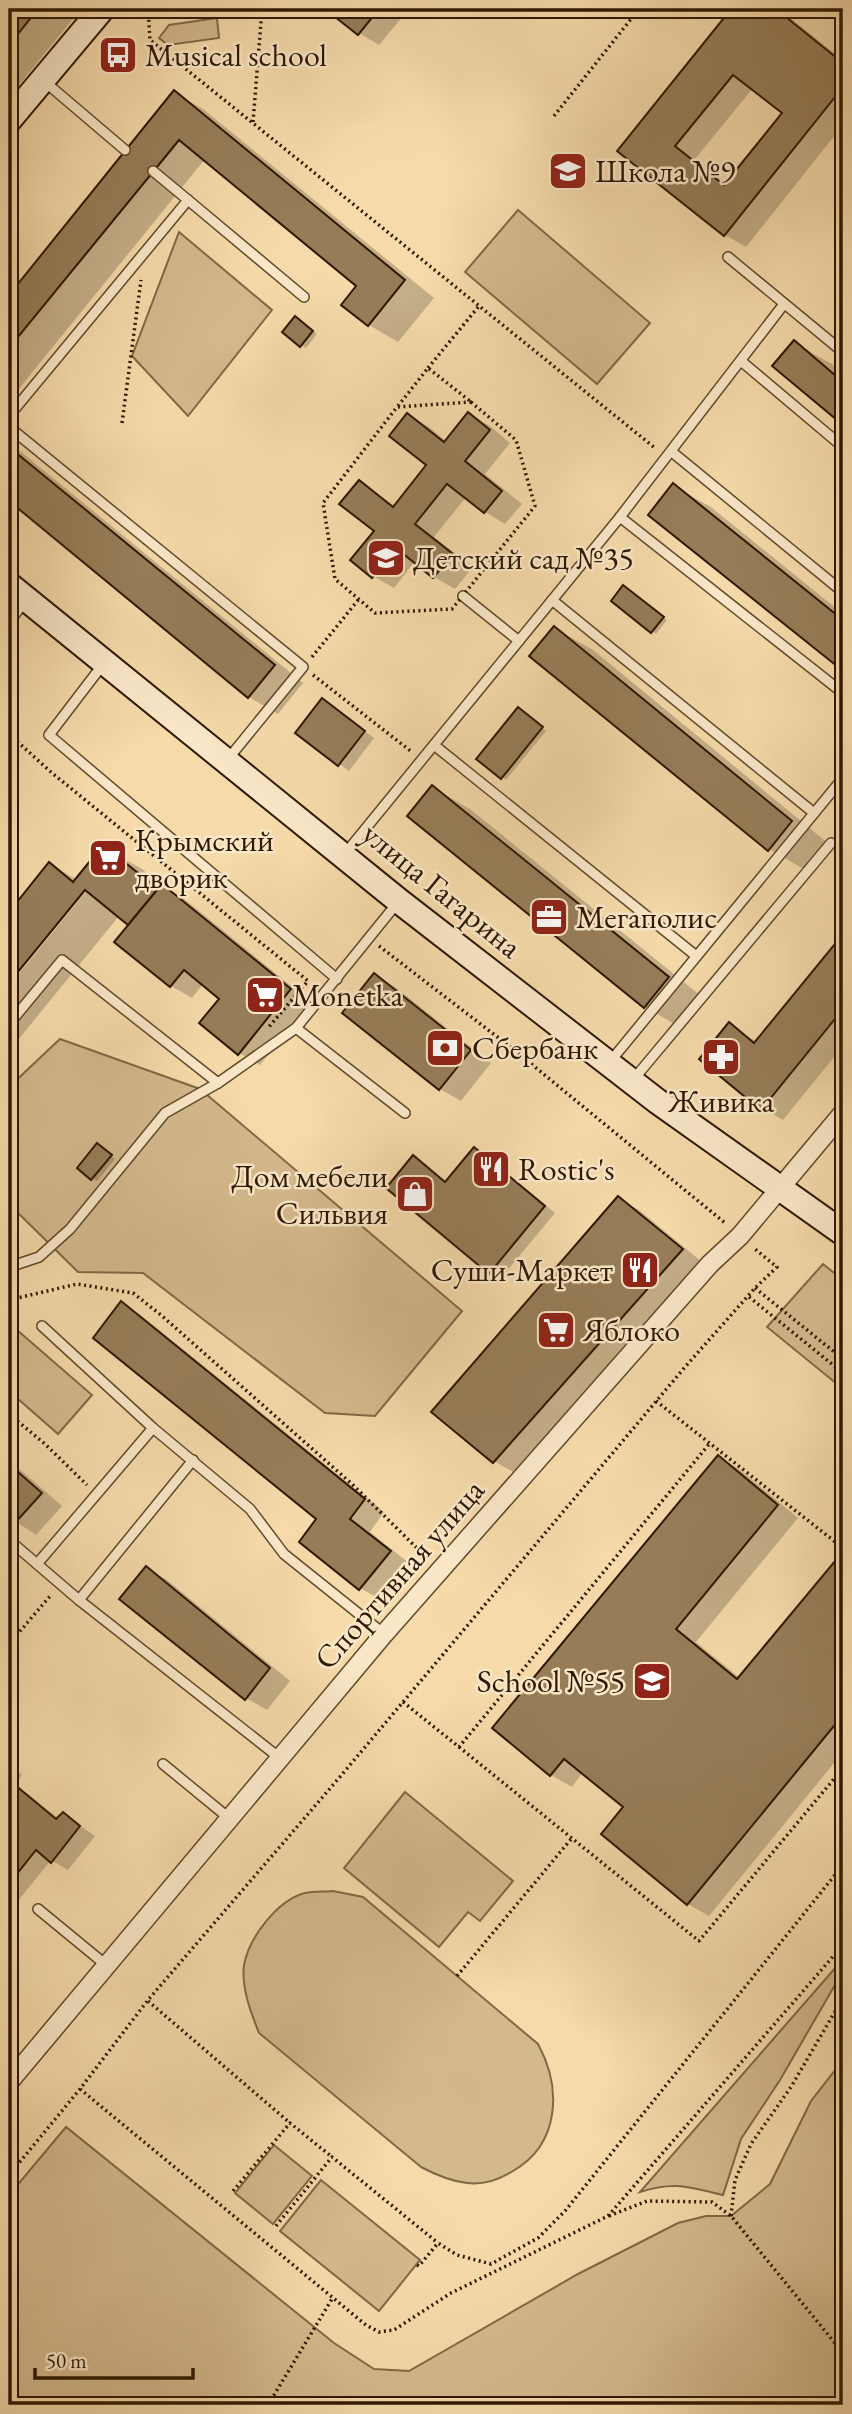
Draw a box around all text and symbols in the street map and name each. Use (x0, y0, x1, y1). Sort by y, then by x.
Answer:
bus stop icon: Musical school (97, 34, 139, 76)
place label: Musical school (145, 34, 327, 76)
school or university icon: Школа №9 (547, 150, 589, 192)
place label: Школа №9 (595, 150, 735, 192)
school or university icon: Детский сад №35 (365, 537, 407, 579)
place label: Детский сад №35 (413, 537, 634, 579)
street label: улица Гагарина (353, 813, 531, 967)
place label: Крымский дворик (135, 819, 274, 898)
supermarket icon: Крымский дворик (87, 837, 129, 879)
office icon: Мегаполис (528, 896, 570, 938)
place label: Мегаполис (576, 896, 717, 938)
supermarket icon: Monetka (244, 974, 286, 1016)
place label: Monetka (292, 974, 403, 1016)
bank icon: Сбербанк (424, 1027, 466, 1069)
place label: Сбербанк (472, 1027, 598, 1069)
pharmacy icon: Живика (700, 1036, 742, 1078)
place label: Живика (667, 1080, 774, 1122)
restaurant icon: Rostic's (470, 1148, 512, 1190)
place label: Rostic's (518, 1148, 615, 1190)
place label: Дом мебели Сильвия (231, 1155, 388, 1234)
shop icon: Дом мебели Сильвия (394, 1173, 436, 1215)
place label: Суши-Маркет (431, 1249, 613, 1291)
restaurant icon: Суши-Маркет (619, 1249, 661, 1291)
supermarket icon: Яблоко (535, 1309, 577, 1351)
place label: Яблоко (582, 1309, 680, 1351)
street label: Спортивная улица (305, 1470, 494, 1678)
place label: School №55 (477, 1660, 625, 1702)
school or university icon: School №55 (631, 1660, 673, 1702)
scale bar (35, 2337, 192, 2381)
text: 50 m (46, 2347, 87, 2374)

